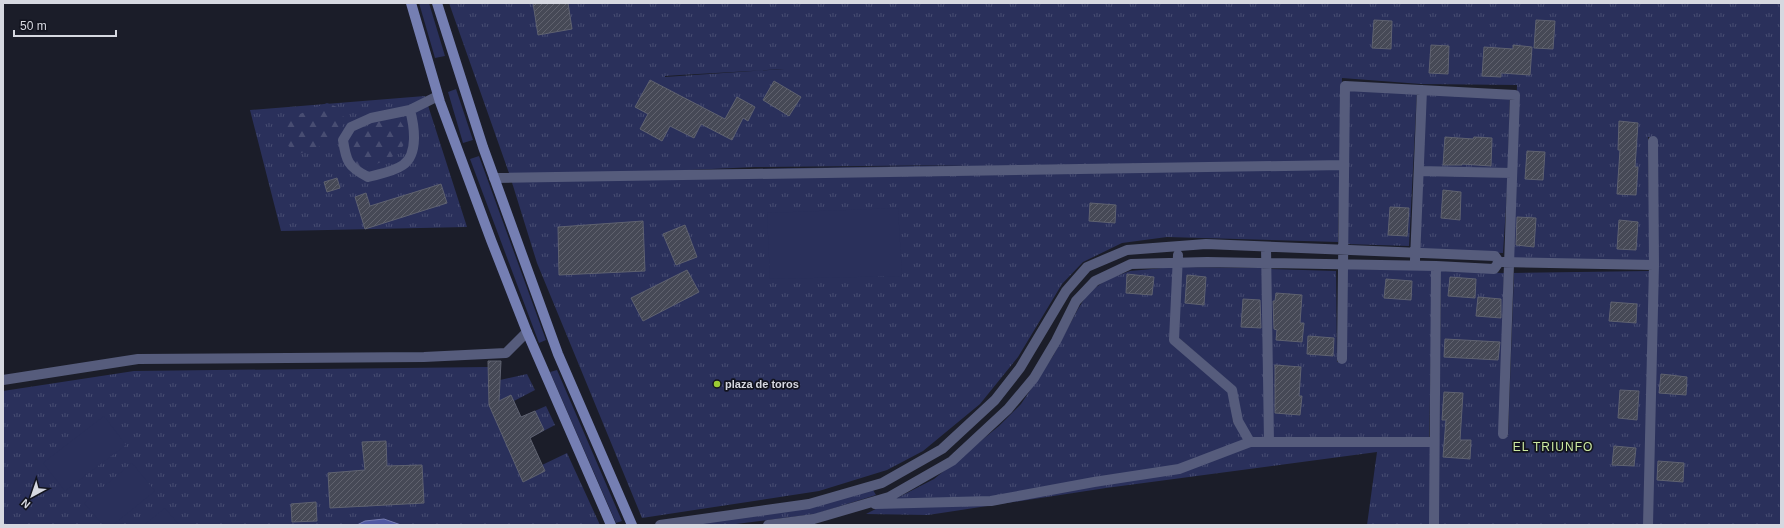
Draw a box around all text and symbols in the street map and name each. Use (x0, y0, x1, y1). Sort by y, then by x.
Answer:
scale bar (14, 12, 116, 38)
text: 50 m (20, 19, 47, 33)
place label: plaza de toros (725, 378, 799, 390)
marker: plaza de toros (712, 379, 722, 389)
district label: EL TRIUNFO (1513, 440, 1593, 454)
north arrow (12, 476, 52, 516)
text: N (19, 496, 32, 511)

